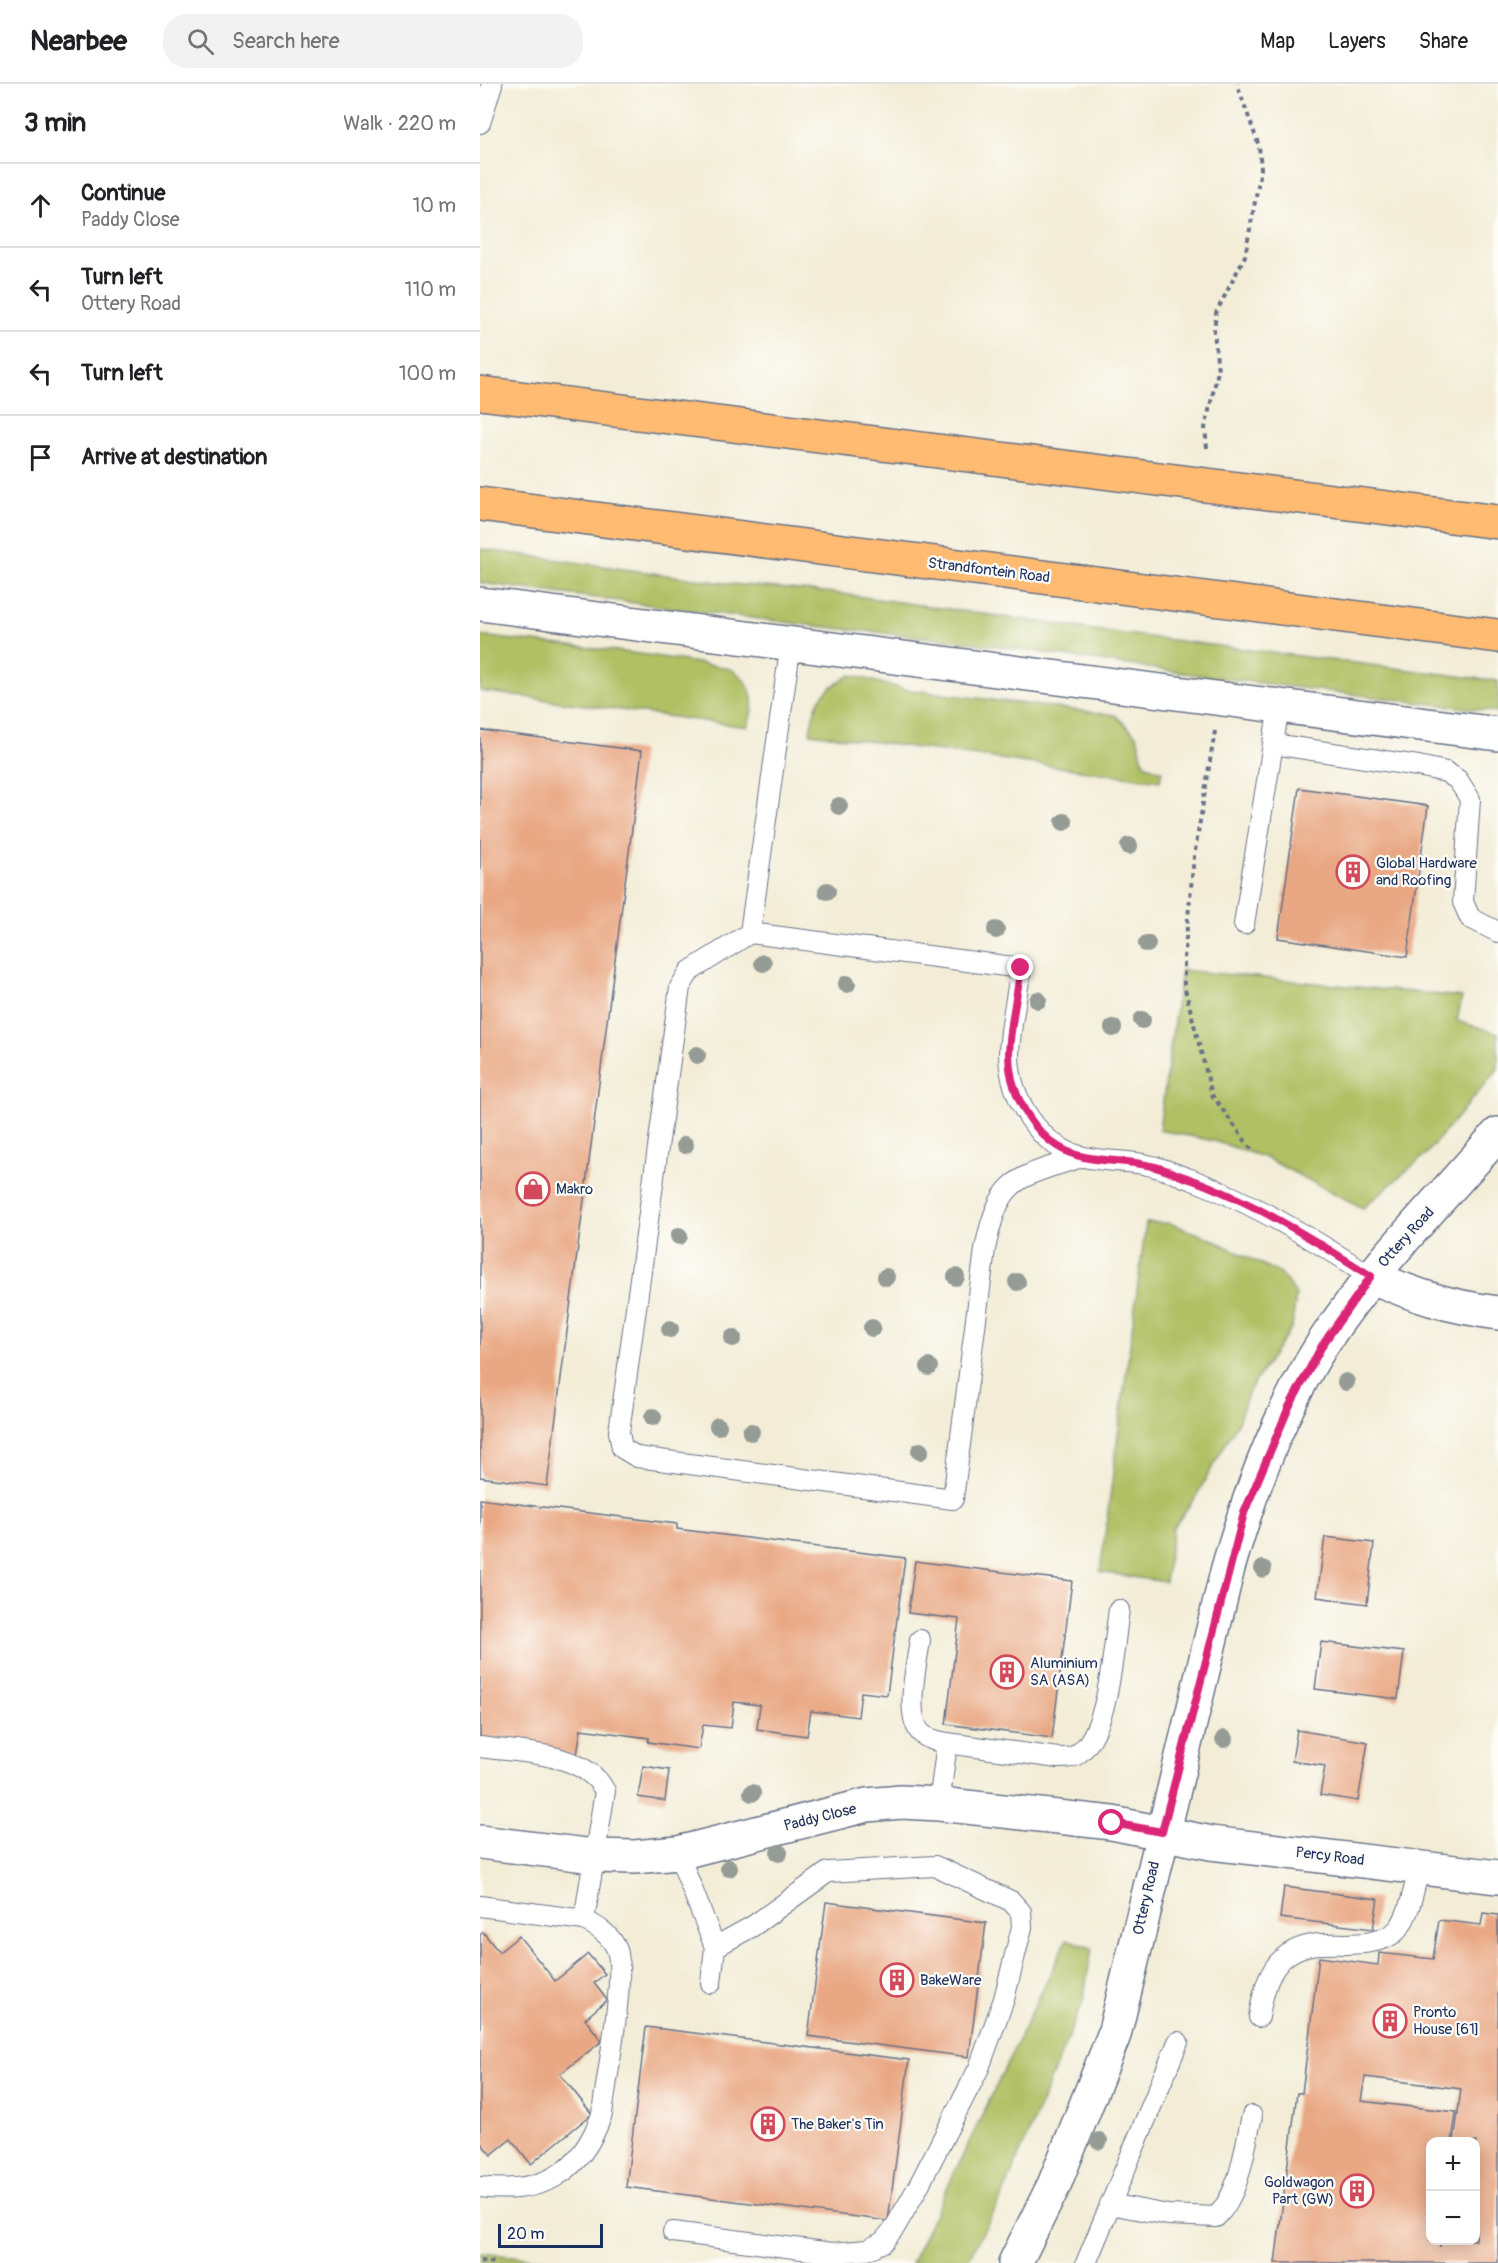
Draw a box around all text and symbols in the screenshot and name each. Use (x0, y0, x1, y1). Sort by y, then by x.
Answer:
search box (163, 14, 583, 68)
text: Nearbee (30, 24, 127, 59)
icon: search (184, 25, 217, 58)
text: Search here (232, 27, 340, 55)
text: Map (1260, 28, 1295, 55)
text: Layers (1328, 28, 1386, 55)
text: Share (1419, 28, 1468, 55)
text: 3 min (24, 107, 86, 139)
text: Walk · 220 m (343, 111, 456, 136)
text: Continue (81, 179, 165, 207)
icon: ahead (24, 189, 57, 222)
text: 10 m (412, 193, 456, 218)
text: Paddy Close (81, 207, 180, 232)
text: Turn left (81, 263, 163, 291)
icon: left (24, 273, 57, 306)
text: 110 m (405, 277, 456, 302)
text: Ottery Road (81, 291, 181, 316)
icon: left (24, 357, 57, 390)
text: Turn left (81, 359, 163, 387)
text: 100 m (399, 361, 456, 386)
icon: arrive (24, 441, 57, 474)
text: Arrive at destination (81, 443, 267, 471)
street label: Strandfontein Road (927, 554, 1051, 587)
building icon: Global Hardware and Roofing (1335, 854, 1371, 890)
place label: Global Hardware and Roofing (1376, 854, 1478, 890)
route end (1007, 954, 1033, 980)
shop icon: Makro (515, 1171, 551, 1207)
place label: Makro (556, 1180, 593, 1199)
street label: Ottery Road (1374, 1203, 1439, 1272)
building icon: Aluminium SA (ASA) (989, 1654, 1025, 1690)
place label: Aluminium SA (ASA) (1030, 1654, 1098, 1690)
street label: Paddy Close (782, 1799, 859, 1836)
route start (1098, 1809, 1124, 1835)
street label: Percy Road (1294, 1843, 1366, 1870)
street label: Ottery Road (1129, 1859, 1164, 1937)
building icon: BakeWare (879, 1962, 915, 1998)
place label: BakeWare (920, 1971, 982, 1990)
building icon: Pronto House [61] (1372, 2003, 1408, 2039)
place label: Pronto House [61] (1413, 2003, 1479, 2039)
building icon: The Baker's Tin (750, 2106, 786, 2142)
place label: The Baker's Tin (791, 2115, 884, 2134)
map controls (1426, 2137, 1480, 2245)
button: + (1426, 2137, 1480, 2191)
place label: Goldwagon Part (GW) (1264, 2173, 1334, 2209)
building icon: Goldwagon Part (GW) (1339, 2173, 1375, 2209)
button: − (1426, 2191, 1480, 2245)
scale bar (498, 2221, 603, 2248)
text: 20 m (507, 2224, 545, 2244)

